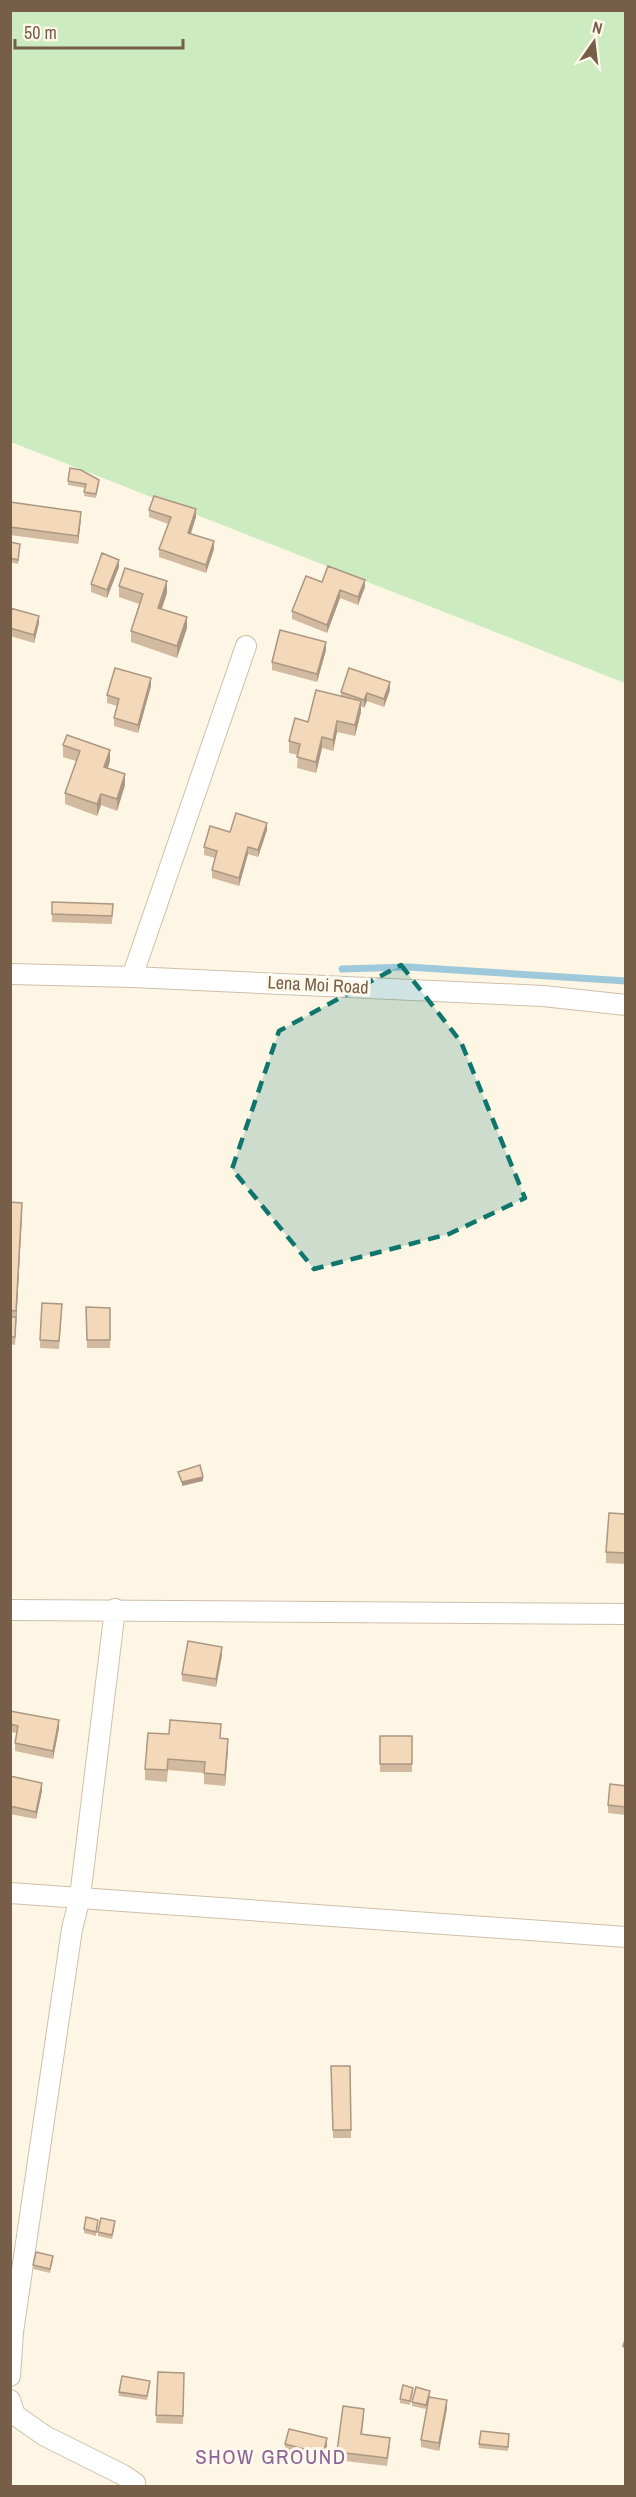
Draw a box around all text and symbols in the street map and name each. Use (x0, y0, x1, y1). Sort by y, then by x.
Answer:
scale bar (15, 12, 183, 50)
north arrow (564, 12, 624, 72)
text: N (590, 16, 605, 39)
text: 50 m (24, 20, 57, 45)
street label: Lena Moi Road (267, 969, 369, 1000)
district label: SHOW GROUND (195, 2442, 347, 2471)

